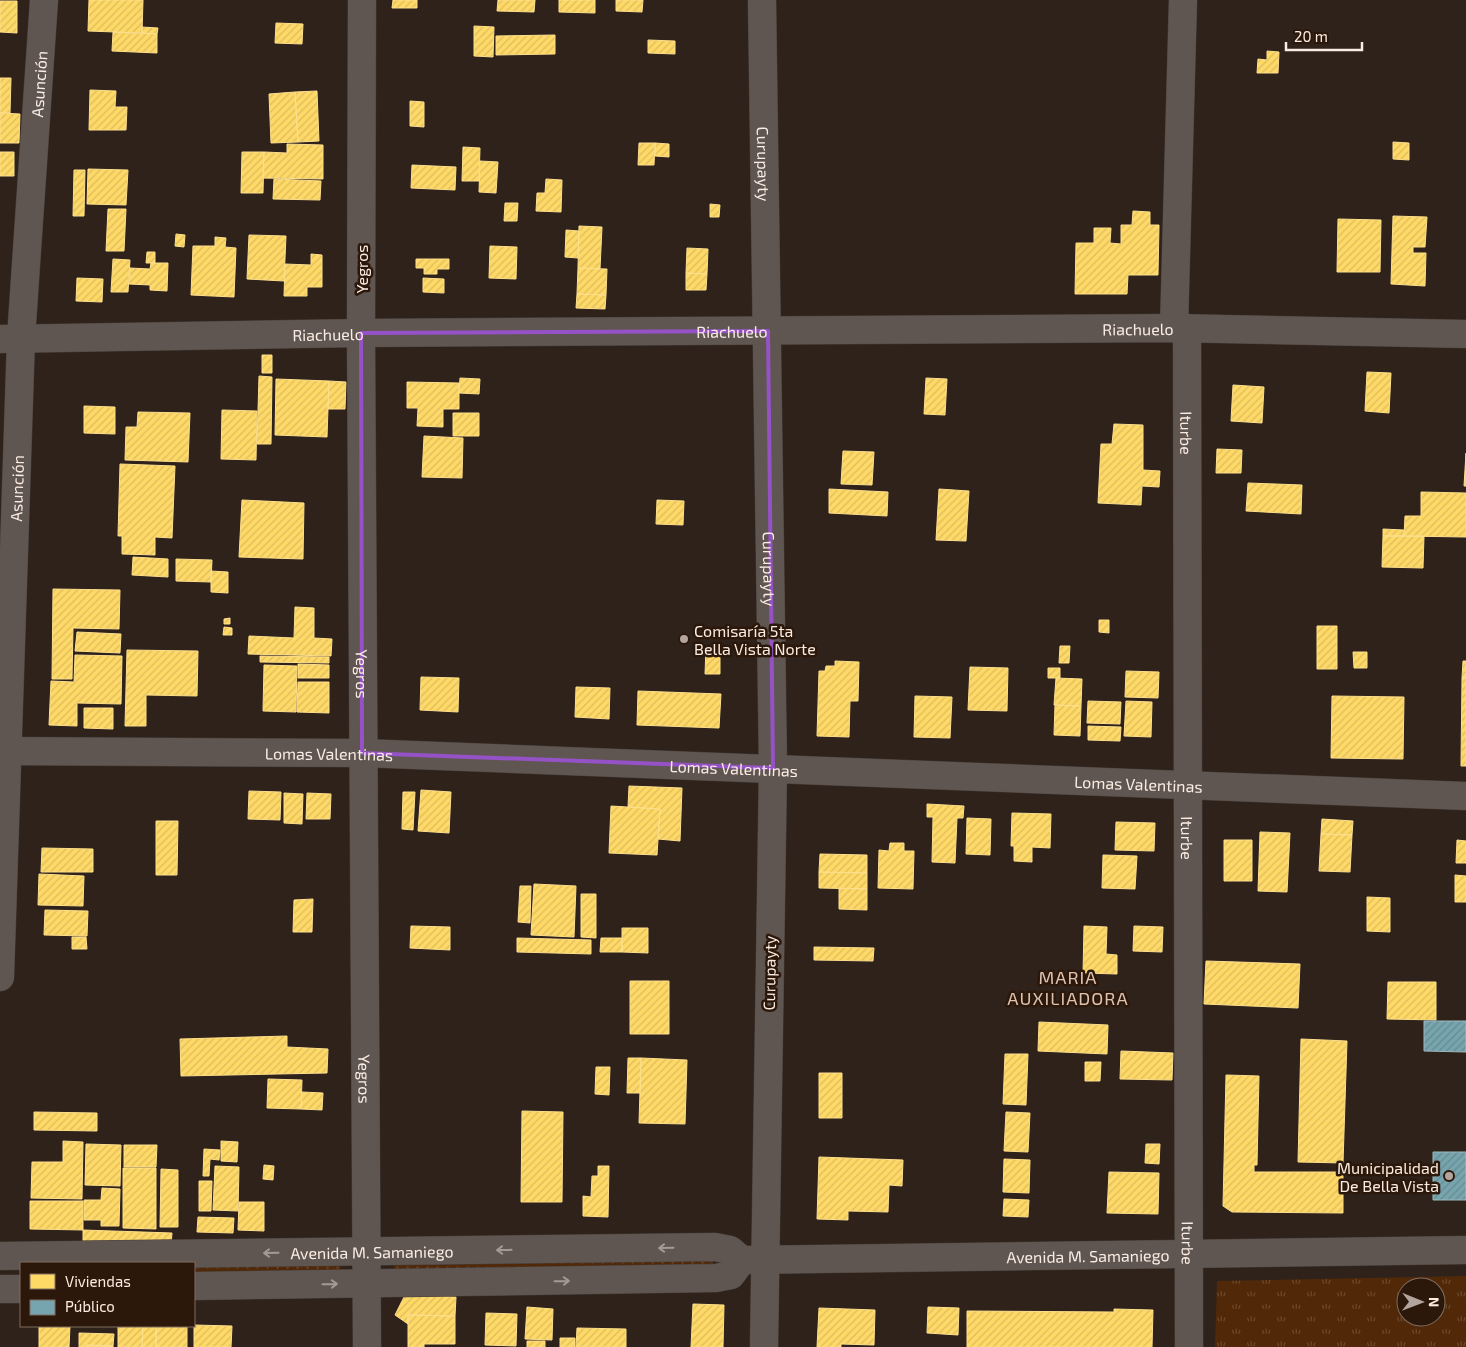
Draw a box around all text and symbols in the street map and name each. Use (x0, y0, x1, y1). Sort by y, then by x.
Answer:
scale bar (1286, 20, 1362, 52)
text: 20 m (1294, 27, 1328, 45)
street label: Asunción (27, 50, 50, 118)
street label: Curupayty (754, 126, 774, 202)
street label: Yegros (352, 245, 371, 294)
street label: Riachuelo (1102, 319, 1174, 338)
street label: Riachuelo (696, 321, 768, 340)
street label: Riachuelo (292, 323, 364, 344)
street label: Iturbe (1178, 411, 1197, 455)
street label: Asunción (5, 455, 27, 522)
street label: Curupayty (760, 531, 780, 607)
place label: Comisaría 5ta Bella Vista Norte (694, 621, 816, 658)
marker: Comisaría 5ta Bella Vista Norte (678, 633, 690, 645)
street label: Yegros (353, 649, 373, 699)
street label: Lomas Valentinas (265, 743, 394, 764)
street label: Lomas Valentinas (669, 755, 798, 779)
street label: Lomas Valentinas (1074, 771, 1203, 795)
street label: Iturbe (1178, 816, 1198, 860)
street label: Curupayty (759, 935, 779, 1011)
district label: MARIA AUXILIADORA (1007, 966, 1129, 1009)
street label: Yegros (356, 1054, 375, 1104)
place label: Municipalidad De Bella Vista (1337, 1158, 1439, 1195)
marker: Municipalidad De Bella Vista (1443, 1170, 1455, 1182)
street label: Iturbe (1179, 1221, 1198, 1265)
street label: Avenida M. Samaniego (290, 1241, 454, 1262)
one-way arrow (659, 1243, 675, 1253)
one-way arrow (496, 1245, 512, 1255)
street label: Avenida M. Samaniego (1006, 1245, 1170, 1266)
one-way arrow (264, 1248, 280, 1258)
legend (20, 1262, 195, 1327)
text: Viviendas (65, 1272, 131, 1290)
one-way arrow (554, 1276, 570, 1286)
north arrow (1396, 1277, 1446, 1327)
one-way arrow (322, 1279, 338, 1289)
text: Público (65, 1297, 115, 1315)
text: N (1426, 1297, 1443, 1307)

